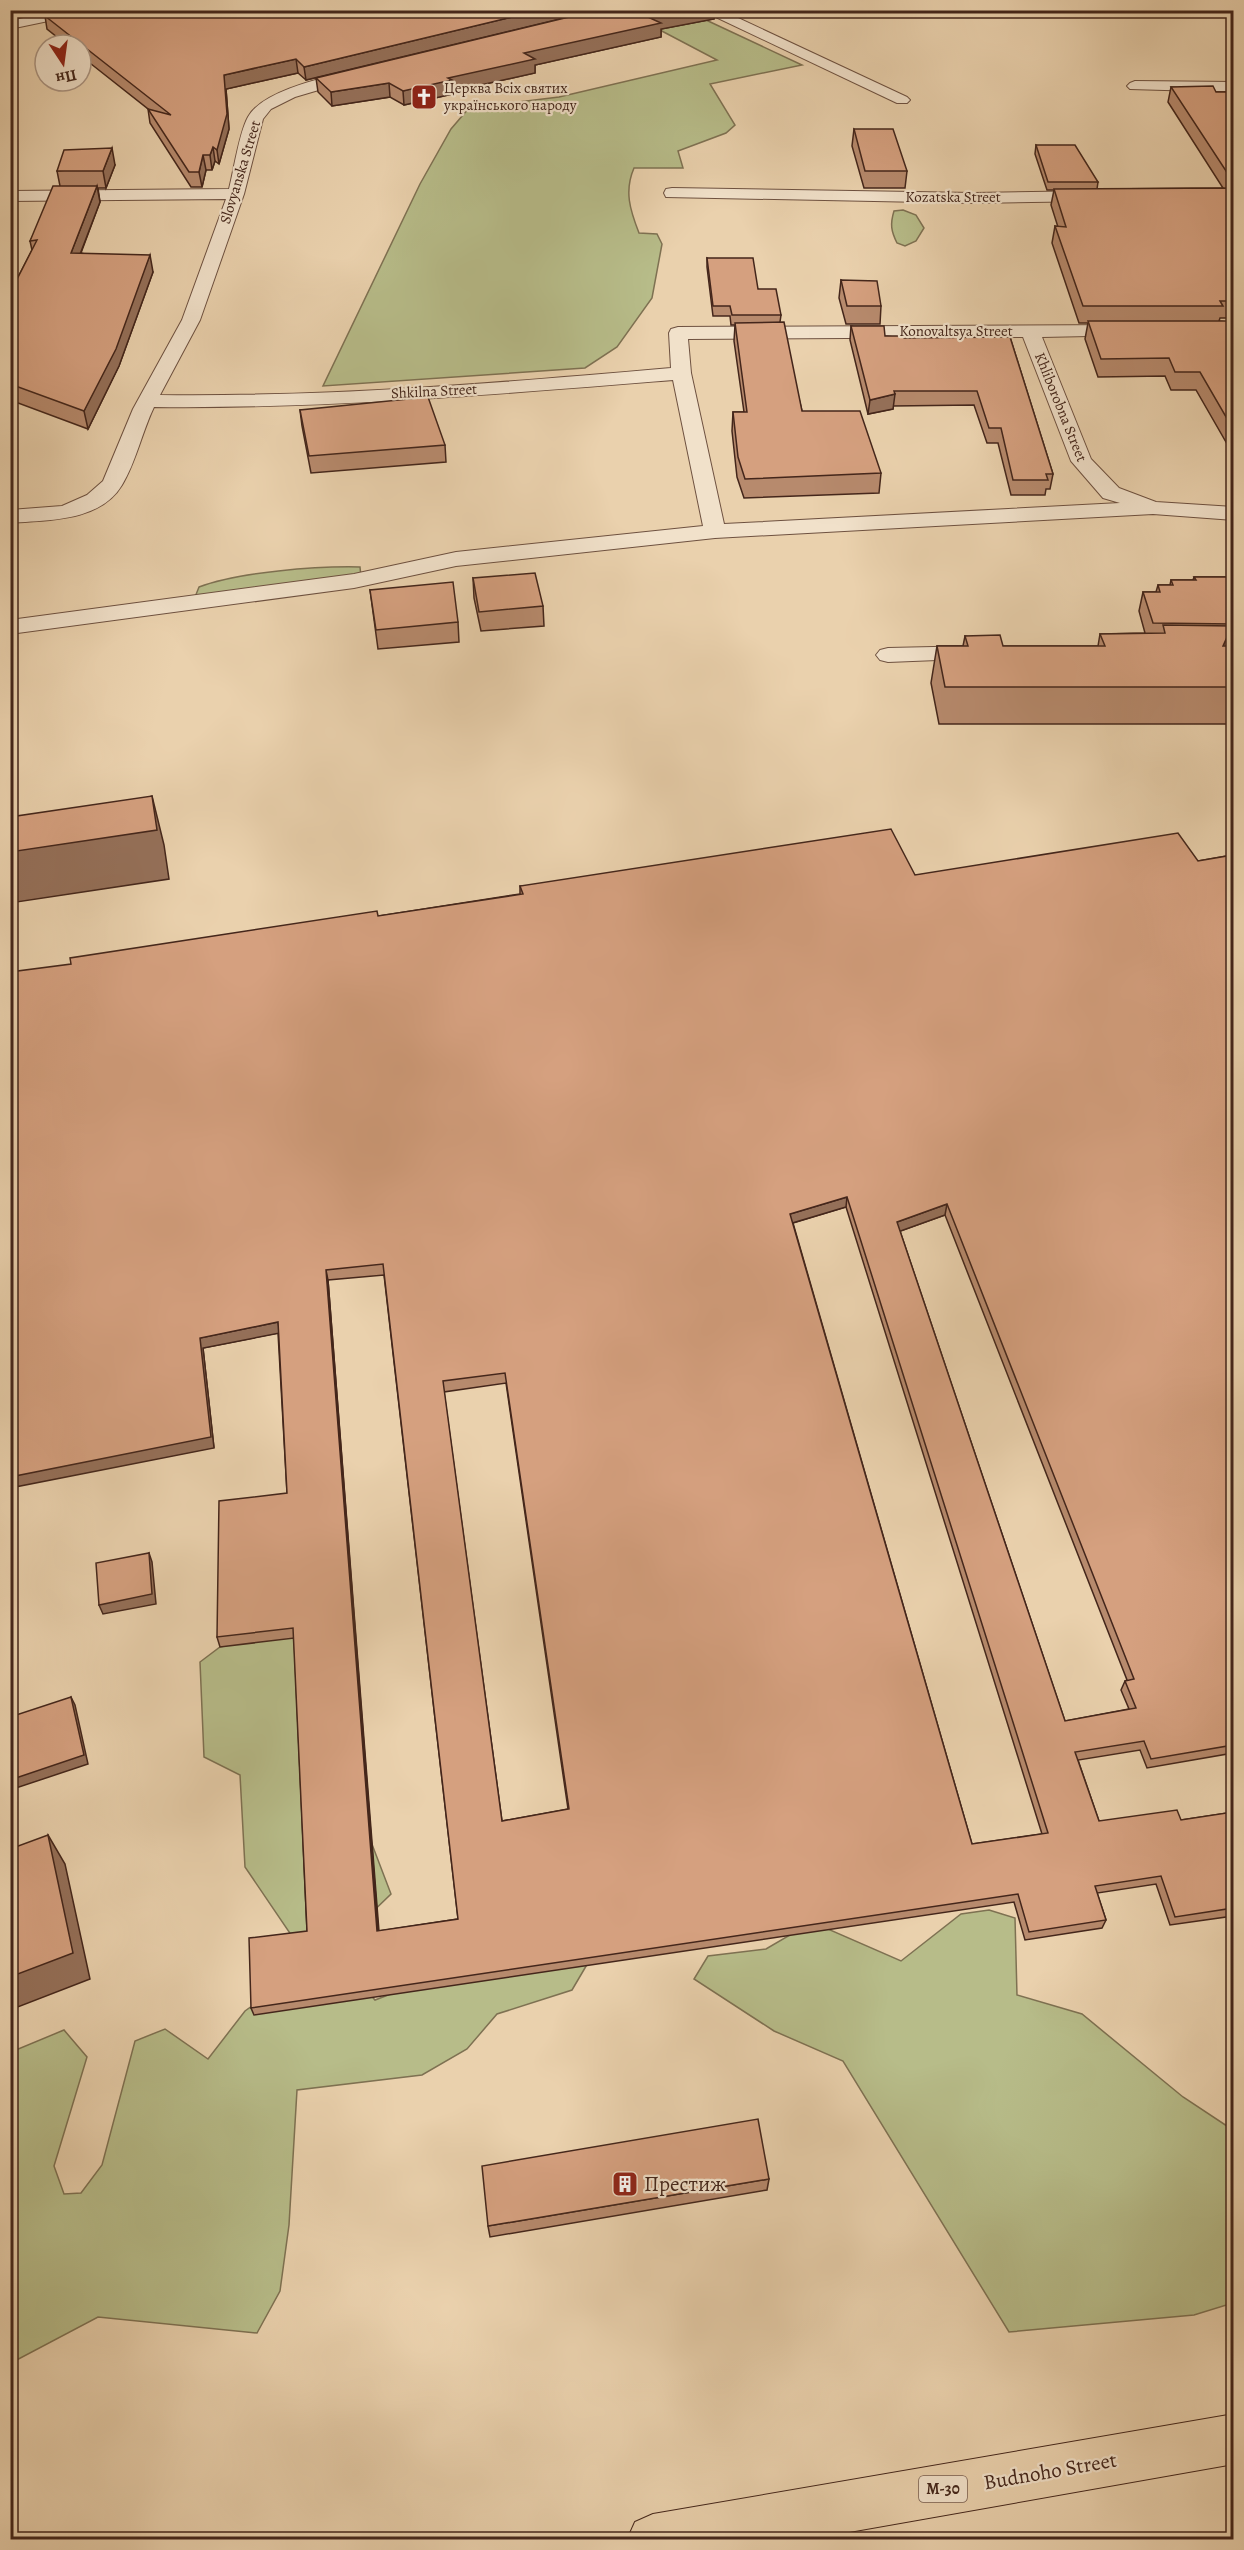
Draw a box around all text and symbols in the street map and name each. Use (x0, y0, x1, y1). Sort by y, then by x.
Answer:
north arrow (33, 33, 93, 93)
text: Пн (53, 64, 79, 90)
place label: Церква Всіх святих українського народу (443, 78, 577, 115)
church icon: Церква Всіх святих українського народу (409, 82, 439, 112)
street label: Slovyanska Street (215, 118, 265, 226)
street label: Kozatska Street (905, 187, 1001, 207)
street label: Konovaltsya Street (899, 321, 1013, 341)
street label: Khliborobna Street (1030, 349, 1092, 465)
street label: Shkilna Street (390, 379, 478, 403)
building icon: Престиж (610, 2169, 640, 2199)
place label: Престиж (644, 2170, 726, 2198)
street label: Budnoho Street (981, 2446, 1119, 2496)
road number: М-30 (919, 2476, 967, 2502)

